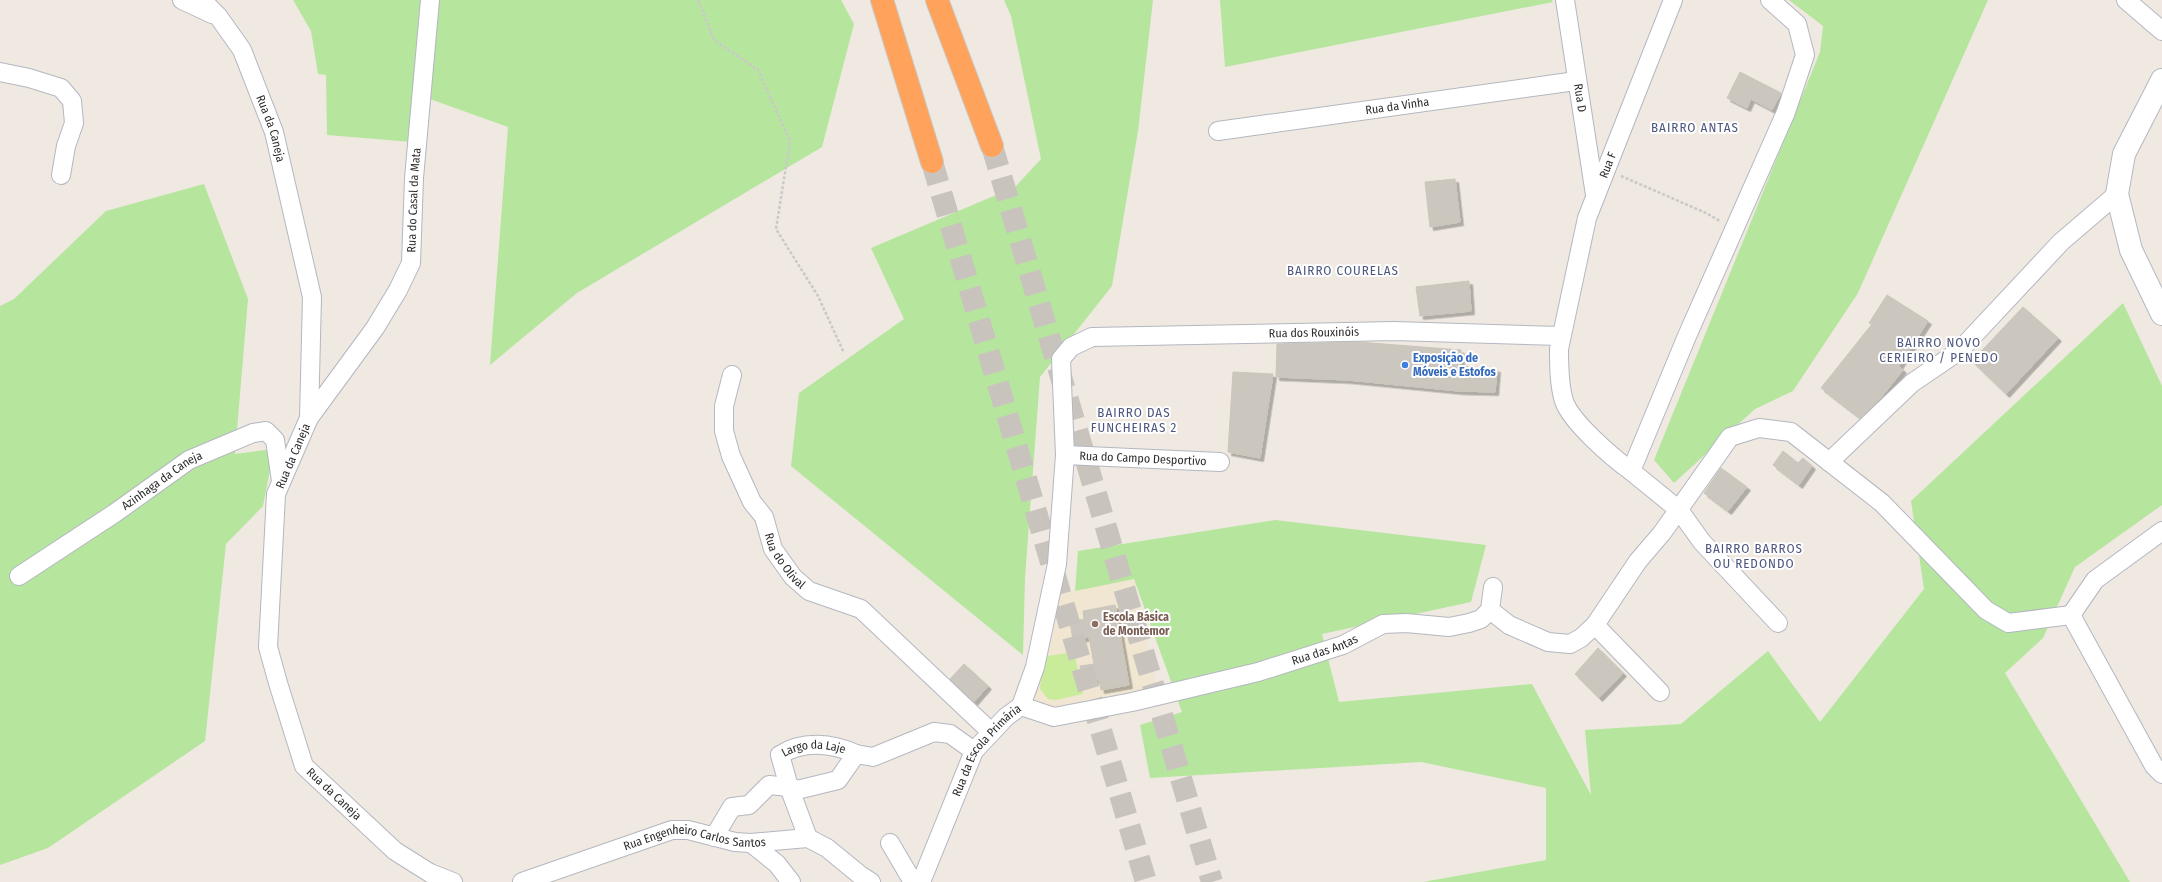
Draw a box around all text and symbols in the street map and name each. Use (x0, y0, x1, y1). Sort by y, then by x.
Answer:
street label: Rua D (1571, 83, 1589, 113)
street label: Rua da Caneja (253, 93, 288, 164)
street label: Rua da Vinha (1364, 95, 1430, 117)
district label: BAIRRO ANTAS (1651, 120, 1739, 135)
street label: Rua do Casal da Mata (404, 147, 424, 253)
street label: Rua F (1596, 149, 1620, 180)
district label: BAIRRO COURELAS (1287, 263, 1399, 278)
street label: Rua dos Rouxinóis (1269, 325, 1359, 340)
district label: BAIRRO NOVO CERIEIRO / PENEDO (1879, 335, 1999, 365)
place label: Exposição de Móveis e Estofos (1413, 351, 1497, 379)
marker: Exposição de Móveis e Estofos (1400, 360, 1410, 370)
district label: BAIRRO DAS FUNCHEIRAS 2 (1091, 405, 1177, 435)
street label: Rua da Caneja (273, 421, 313, 491)
street label: Azinhaga da Caneja (119, 448, 204, 513)
street label: Rua do Campo Desportivo (1079, 449, 1207, 468)
street label: Rua do Olival (762, 531, 808, 592)
district label: BAIRRO BARROS OU REDONDO (1705, 541, 1803, 571)
place label: Escola Básica de Montemor (1103, 610, 1170, 638)
marker: Escola Básica de Montemor (1090, 619, 1100, 629)
street label: Rua das Antas (1290, 632, 1360, 668)
street label: Rua da Escola Primária (949, 701, 1024, 798)
street label: Largo da Laje (779, 738, 847, 760)
street label: Rua da Caneja (304, 765, 364, 823)
street label: Rua Engenheiro Carlos Santos (622, 823, 766, 853)

